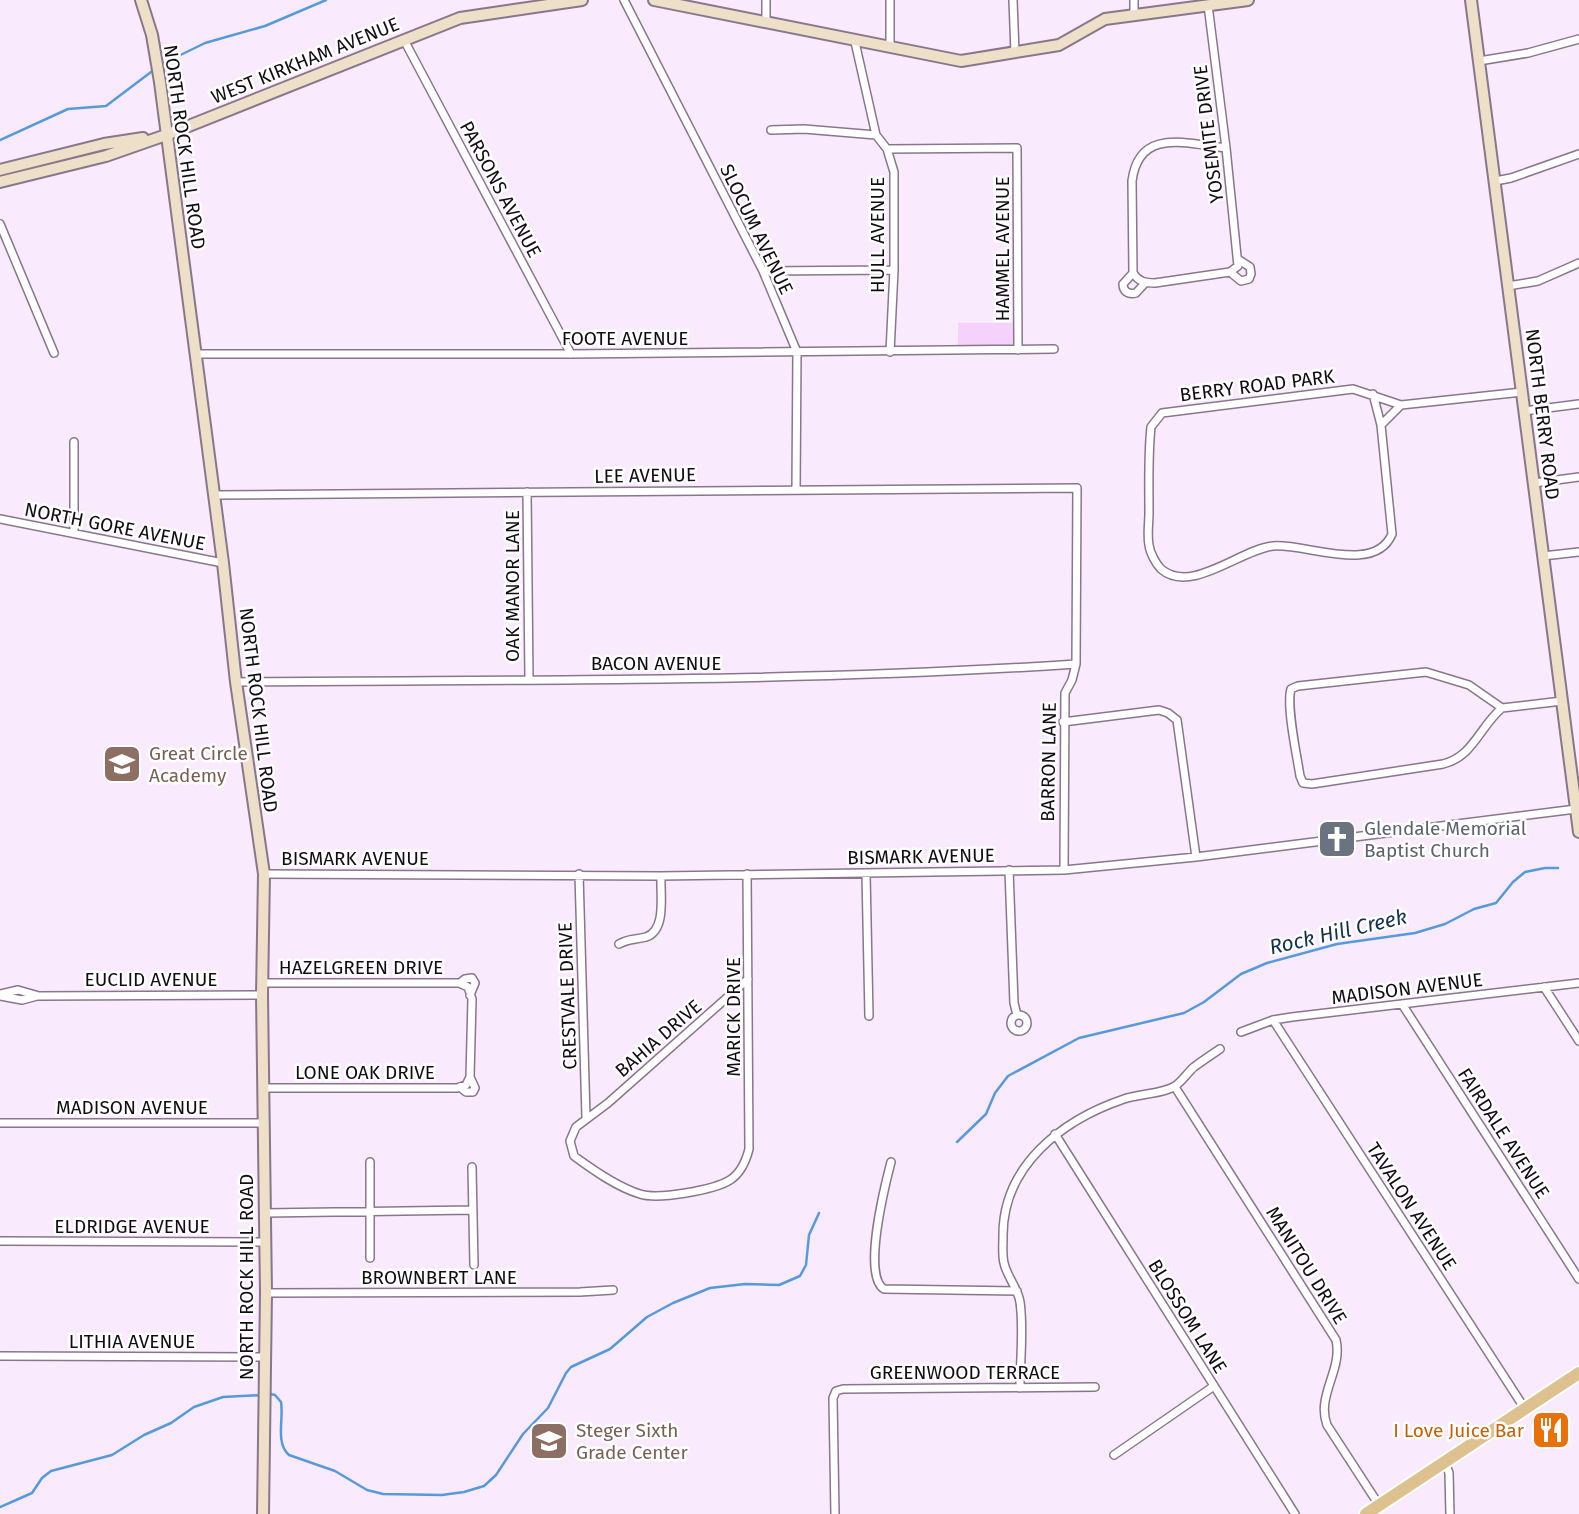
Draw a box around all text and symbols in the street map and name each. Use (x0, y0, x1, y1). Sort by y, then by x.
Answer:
street label: WEST KIRKHAM AVENUE (208, 12, 403, 109)
street label: NORTH ROCK HILL ROAD (159, 43, 210, 251)
street label: YOSEMITE DRIVE (1189, 64, 1228, 204)
street label: PARSONS AVENUE (455, 117, 546, 261)
street label: SLOCUM AVENUE (715, 160, 798, 298)
street label: HAMMEL AVENUE (991, 176, 1014, 322)
street label: HULL AVENUE (866, 177, 889, 293)
street label: FOOTE AVENUE (562, 327, 688, 350)
street label: NORTH BERRY ROAD (1521, 327, 1564, 501)
street label: BERRY ROAD PARK (1178, 365, 1336, 406)
street label: LEE AVENUE (594, 463, 696, 488)
street label: NORTH GORE AVENUE (22, 498, 207, 555)
street label: OAK MANOR LANE (501, 510, 524, 662)
street label: NORTH ROCK HILL ROAD (235, 606, 282, 814)
street label: BACON AVENUE (591, 652, 721, 675)
street label: BARRON LANE (1036, 702, 1061, 822)
place label: Great Circle Academy (149, 742, 248, 787)
school or university icon: Great Circle Academy (101, 743, 143, 785)
place label: Glendale Memorial Baptist Church (1364, 817, 1527, 862)
church icon: Glendale Memorial Baptist Church (1316, 818, 1358, 860)
street label: BISMARK AVENUE (847, 844, 995, 869)
street label: BISMARK AVENUE (281, 847, 429, 870)
water label: Rock Hill Creek (1267, 904, 1409, 960)
street label: CRESTVALE DRIVE (553, 922, 582, 1070)
street label: HAZELGREEN DRIVE (279, 956, 443, 979)
street label: MARICK DRIVE (722, 957, 745, 1077)
street label: EUCLID AVENUE (85, 968, 217, 991)
street label: MADISON AVENUE (1330, 968, 1484, 1009)
street label: BAHIA DRIVE (610, 995, 706, 1082)
street label: LONE OAK DRIVE (295, 1061, 435, 1084)
street label: FAIRDALE AVENUE (1453, 1064, 1554, 1203)
street label: MADISON AVENUE (56, 1096, 208, 1119)
street label: TAVALON AVENUE (1362, 1138, 1461, 1274)
street label: NORTH ROCK HILL ROAD (235, 1174, 258, 1380)
street label: MANITOU DRIVE (1261, 1202, 1352, 1328)
street label: ELDRIDGE AVENUE (54, 1215, 210, 1238)
street label: BLOSSOM LANE (1143, 1255, 1232, 1378)
street label: BROWNBERT LANE (361, 1266, 517, 1289)
street label: LITHIA AVENUE (69, 1330, 195, 1353)
street label: GREENWOOD TERRACE (870, 1361, 1060, 1384)
restaurant icon: I Love Juice Bar (1530, 1409, 1572, 1451)
place label: Steger Sixth Grade Center (576, 1419, 688, 1464)
place label: I Love Juice Bar (1393, 1419, 1525, 1442)
school or university icon: Steger Sixth Grade Center (528, 1420, 570, 1462)

